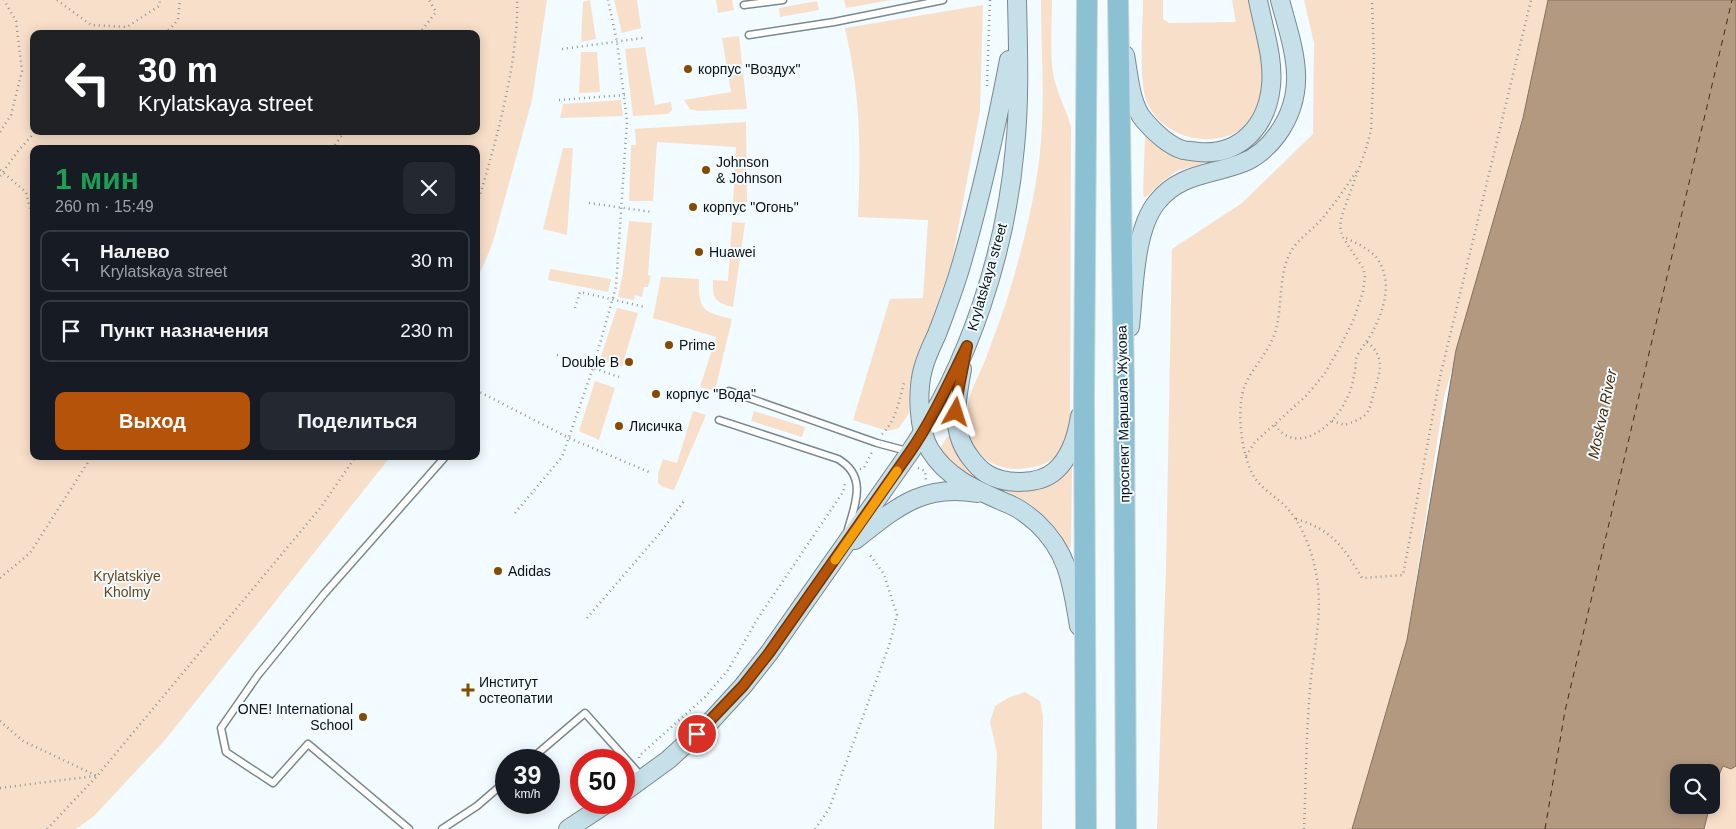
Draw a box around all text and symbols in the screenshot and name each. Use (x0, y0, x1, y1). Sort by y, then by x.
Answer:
icon: left (55, 50, 120, 115)
text: 30 m (138, 50, 218, 89)
place label: корпус "Воздух" (698, 61, 800, 77)
marker: корпус "Воздух" (682, 63, 694, 75)
text: Krylatskaya street (138, 91, 313, 116)
place label: Johnson & Johnson (716, 154, 782, 186)
text: 1 мин (55, 162, 139, 195)
button: close (403, 162, 455, 214)
marker: Johnson & Johnson (700, 164, 712, 176)
text: 260 m · 15:49 (55, 198, 154, 215)
place label: корпус "Огонь" (703, 199, 799, 215)
marker: корпус "Огонь" (687, 201, 699, 213)
street label: Krylatskaya street (964, 221, 1010, 333)
text: Налево (100, 241, 170, 262)
place label: Huawei (709, 244, 756, 260)
marker: Huawei (693, 246, 705, 258)
icon: left (57, 247, 85, 275)
text: 30 m (411, 250, 453, 271)
text: Krylatskaya street (100, 263, 227, 280)
icon: arrive (57, 317, 85, 345)
text: Пункт назначения (100, 320, 269, 341)
text: 230 m (400, 320, 453, 341)
street label: проспект Маршала Жукова (1113, 325, 1133, 503)
place label: Prime (679, 337, 716, 353)
marker: Prime (663, 339, 675, 351)
place label: Double B (561, 354, 619, 370)
marker: Double B (623, 356, 635, 368)
water label: Moskva River (1584, 367, 1620, 460)
position arrow (929, 385, 981, 437)
place label: корпус "Вода" (666, 386, 756, 402)
marker: корпус "Вода" (650, 388, 662, 400)
button: Выход (55, 392, 250, 450)
button: Поделиться (260, 392, 455, 450)
place label: Лисичка (629, 418, 683, 434)
marker: Лисичка (613, 420, 625, 432)
place label: Adidas (508, 563, 551, 579)
marker: Adidas (492, 565, 504, 577)
park label: Krylatskiye Kholmy (93, 568, 161, 600)
place label: Институт остеопатии (479, 674, 553, 706)
marker: Институт остеопатии (461, 683, 475, 697)
place label: ONE! International School (238, 701, 353, 733)
marker: ONE! International School (357, 711, 369, 723)
pin (676, 713, 718, 755)
icon: arrive (683, 720, 711, 748)
speed limit sign: 50 (570, 749, 635, 814)
text: 39 (514, 761, 541, 789)
map controls (1670, 764, 1720, 814)
button: search (1670, 764, 1720, 814)
text: km/h (514, 787, 541, 801)

